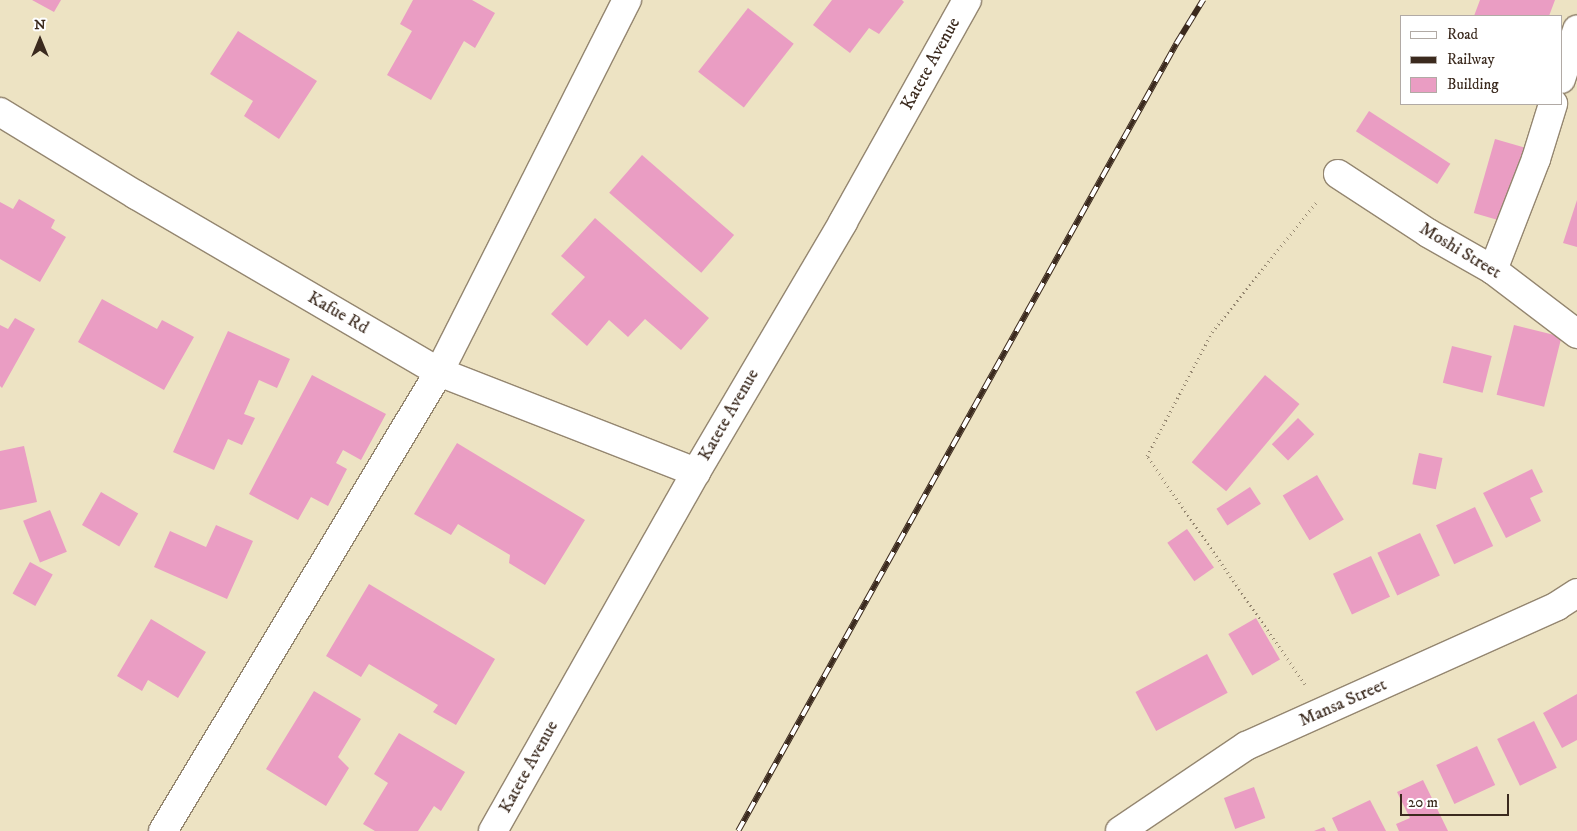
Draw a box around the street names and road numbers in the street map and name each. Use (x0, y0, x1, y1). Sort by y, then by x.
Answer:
street label: Katete Avenue (897, 14, 965, 114)
street label: Moshi Street (1415, 218, 1505, 284)
street label: Kafue Rd (304, 287, 372, 339)
street label: Katete Avenue (694, 365, 764, 465)
street label: Mansa Street (1296, 674, 1390, 732)
street label: Katete Avenue (495, 717, 563, 817)

